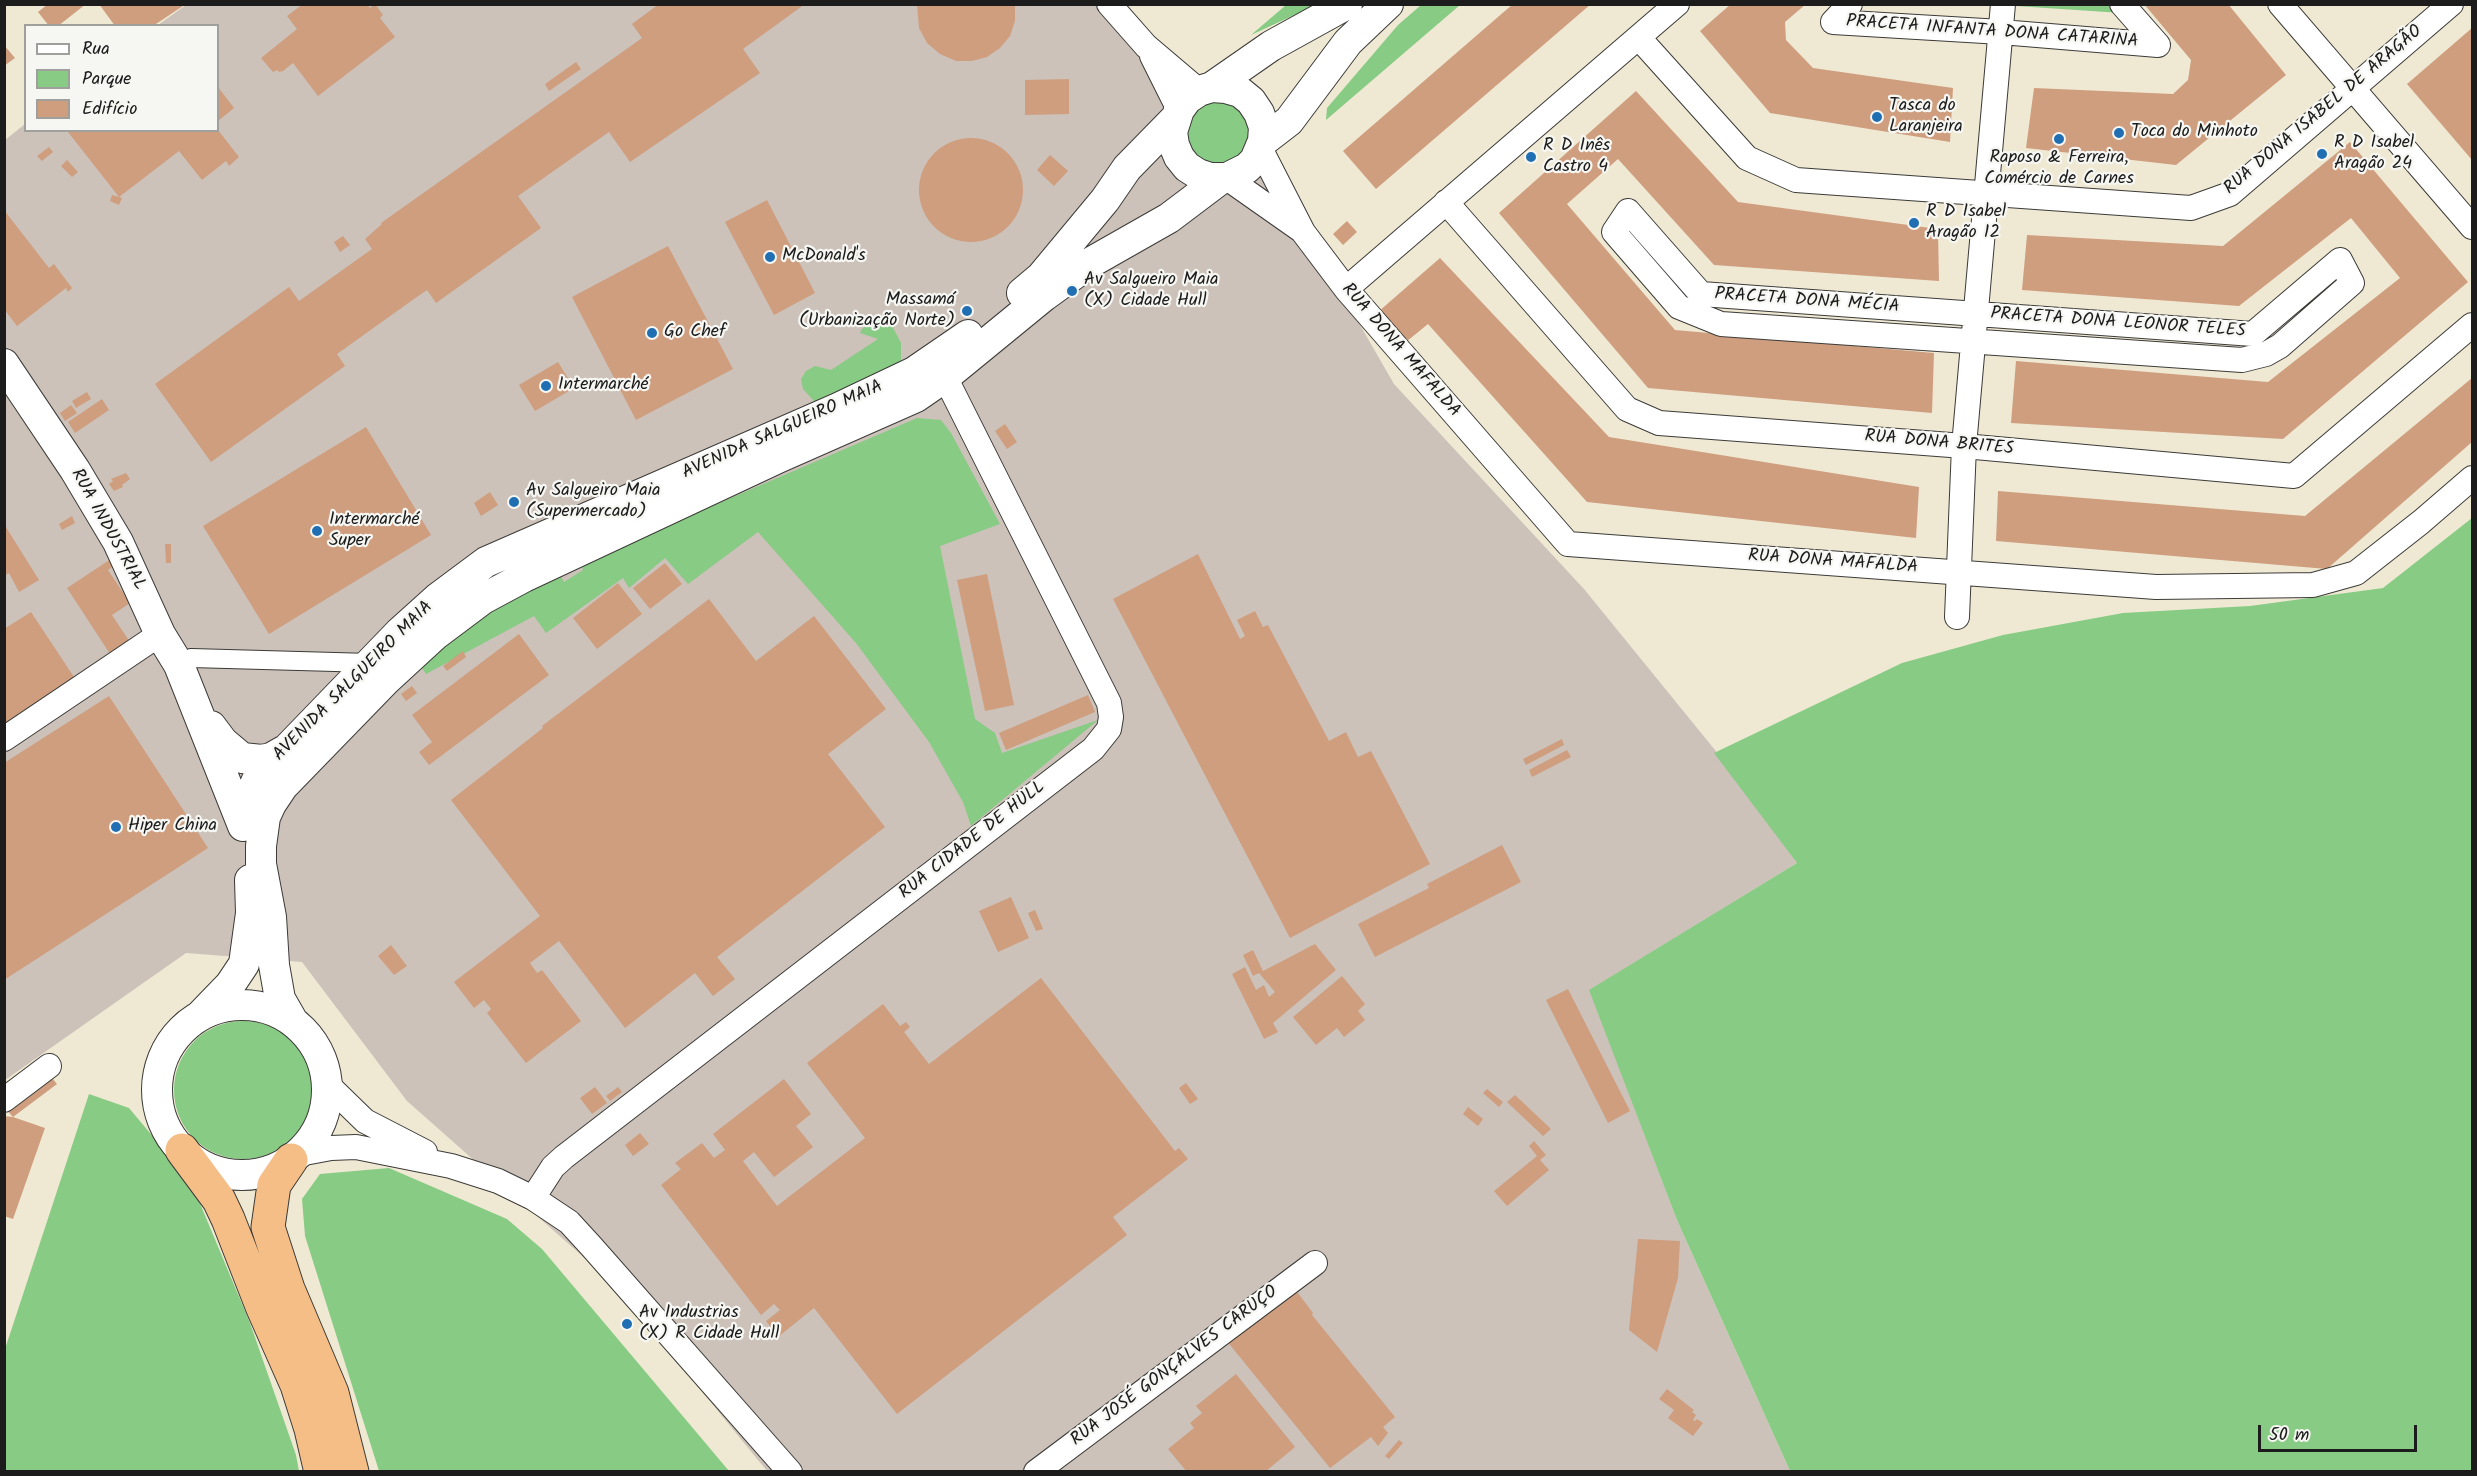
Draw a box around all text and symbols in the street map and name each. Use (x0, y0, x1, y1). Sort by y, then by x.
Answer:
street label: PRACETA INFANTA DONA CATARINA (1845, 12, 2139, 54)
street label: RUA DONA ISABEL DE ARAGÃO (2220, 22, 2428, 200)
legend (24, 24, 219, 132)
text: Rua (82, 35, 110, 64)
text: Parque (82, 65, 131, 94)
text: Edifício (82, 95, 137, 124)
place label: Tasca do Laranjeira (1889, 96, 1963, 138)
marker: Tasca do Laranjeira (1870, 110, 1884, 124)
place label: Toca do Minhoto (2131, 122, 2258, 144)
marker: Toca do Minhoto (2112, 126, 2126, 140)
marker: Raposo & Ferreira, Comércio de Carnes (2052, 132, 2066, 146)
place label: R D Isabel Aragão 24 (2334, 133, 2414, 176)
place label: R D Inês Castro 4 (1543, 136, 1610, 178)
marker: R D Isabel Aragão 24 (2315, 147, 2329, 161)
place label: Raposo & Ferreira, Comércio de Carnes (1984, 148, 2134, 190)
marker: R D Inês Castro 4 (1524, 150, 1538, 164)
place label: R D Isabel Aragão 12 (1926, 202, 2006, 244)
marker: R D Isabel Aragão 12 (1907, 216, 1921, 230)
place label: McDonald's (782, 246, 866, 268)
marker: McDonald's (763, 250, 777, 264)
place label: Av Salgueiro Maia (X) Cidade Hull (1084, 270, 1218, 312)
street label: RUA DONA MAFALDA (1336, 280, 1464, 422)
marker: Av Salgueiro Maia (X) Cidade Hull (1065, 284, 1079, 298)
street label: PRACETA DONA MÉCIA (1714, 285, 1900, 319)
place label: Massamá (Urbanização Norte) (799, 290, 955, 332)
marker: Massamá (Urbanização Norte) (960, 304, 974, 318)
street label: PRACETA DONA LEONOR TELES (1990, 304, 2246, 344)
place label: Go Chef (664, 322, 726, 344)
marker: Go Chef (645, 326, 659, 340)
place label: Intermarché (558, 375, 648, 397)
street label: AVENIDA SALGUEIRO MAIA (679, 377, 887, 485)
marker: Intermarché (539, 379, 553, 393)
street label: RUA DONA BRITES (1863, 427, 2015, 461)
street label: RUA INDUSTRIAL (65, 465, 149, 595)
place label: Av Salgueiro Maia (Supermercado) (526, 481, 660, 524)
marker: Av Salgueiro Maia (Supermercado) (507, 495, 521, 509)
place label: Intermarché Super (329, 510, 419, 552)
marker: Intermarché Super (310, 524, 324, 538)
street label: RUA DONA MAFALDA (1747, 546, 1919, 580)
street label: AVENIDA SALGUEIRO MAIA (270, 598, 438, 766)
street label: RUA CIDADE DE HULL (896, 777, 1050, 905)
place label: Hiper China (128, 816, 217, 838)
marker: Hiper China (109, 820, 123, 834)
street label: RUA JOSÉ GONÇALVES CARUÇO (1067, 1282, 1283, 1452)
place label: Av Industrias (X) R Cidade Hull (639, 1303, 779, 1346)
marker: Av Industrias (X) R Cidade Hull (620, 1317, 634, 1331)
scale bar (2261, 1413, 2420, 1451)
text: 50 m (2269, 1421, 2309, 1450)

